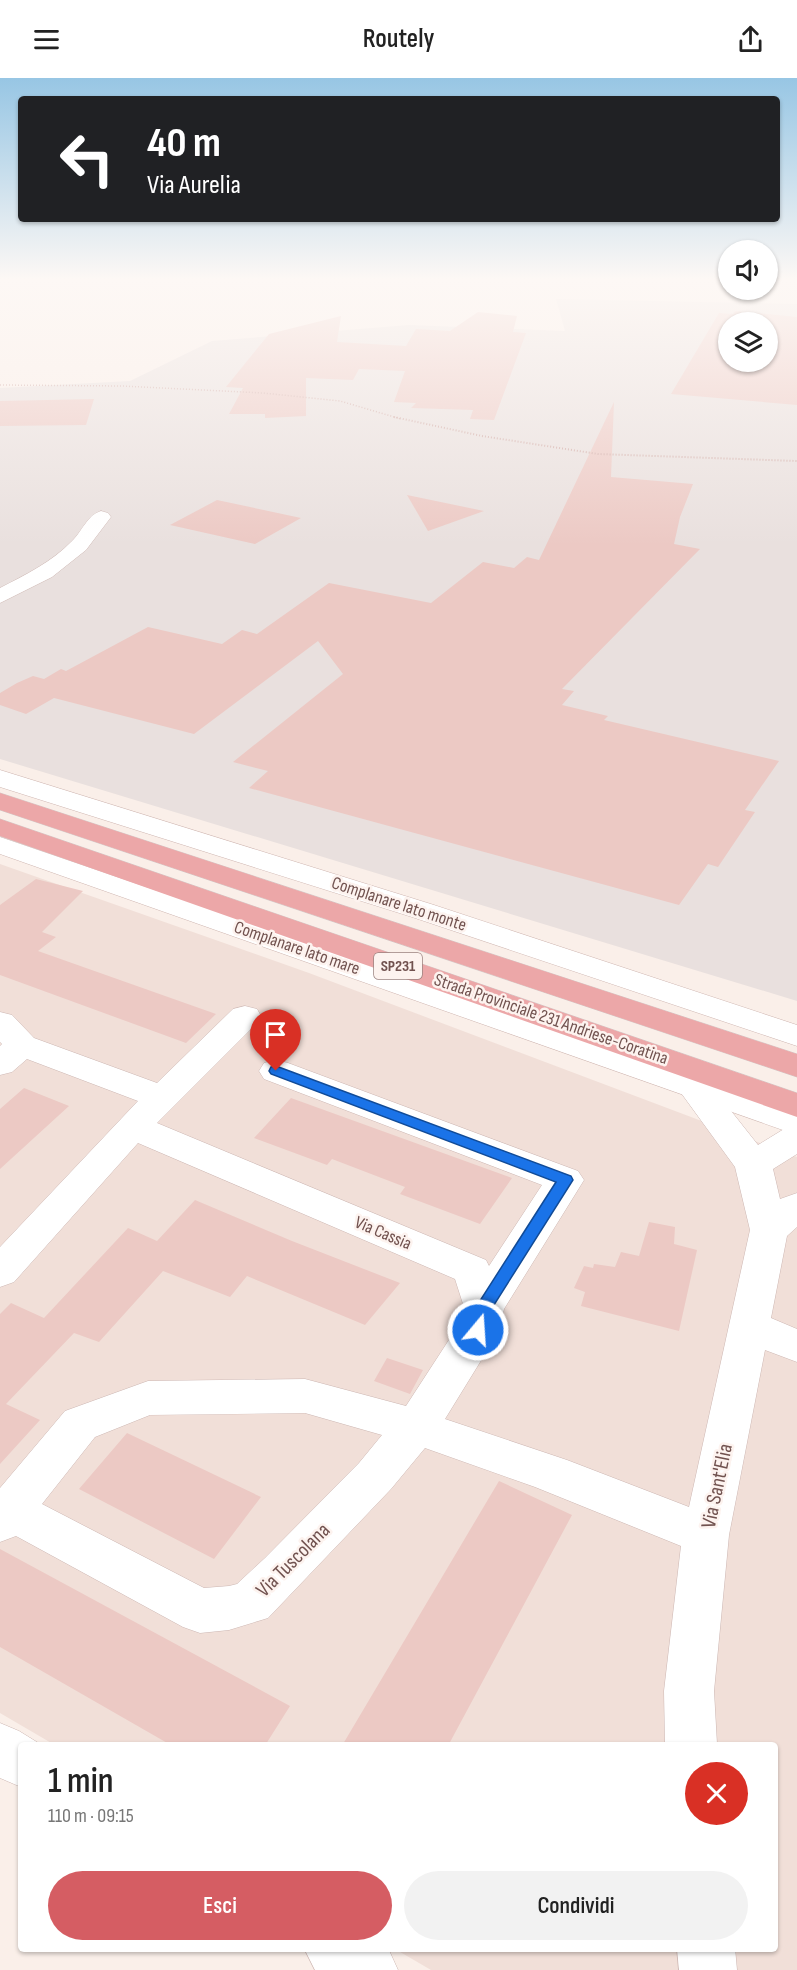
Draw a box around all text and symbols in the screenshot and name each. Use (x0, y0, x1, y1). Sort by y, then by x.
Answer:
icon: menu (30, 23, 63, 56)
text: Routely (363, 23, 434, 55)
icon: share (734, 23, 767, 56)
text: 40 m (147, 118, 221, 169)
icon: left (48, 120, 126, 198)
text: Via Aurelia (147, 169, 241, 201)
map controls (718, 240, 778, 372)
button: sound (718, 240, 778, 300)
button: layers (718, 312, 778, 372)
street label: Complanare lato monte (329, 872, 469, 936)
street label: Complanare lato mare (231, 917, 363, 979)
road number: SP231 (374, 953, 422, 979)
street label: Strada Provinciale 231 Andriese-Coratina (431, 969, 671, 1069)
pin (250, 1009, 301, 1071)
icon: arrive (259, 1018, 292, 1051)
street label: Via Cassia (351, 1212, 415, 1254)
position arrow (446, 1298, 510, 1362)
street label: Via Sant'Elia (696, 1441, 738, 1531)
street label: Via Tuscolana (251, 1518, 335, 1602)
text: 1 min (48, 1760, 113, 1803)
button: close (685, 1762, 748, 1825)
text: 110 m · 09:15 (48, 1804, 134, 1828)
button: Esci (48, 1871, 392, 1940)
button: Condividi (404, 1871, 748, 1940)

